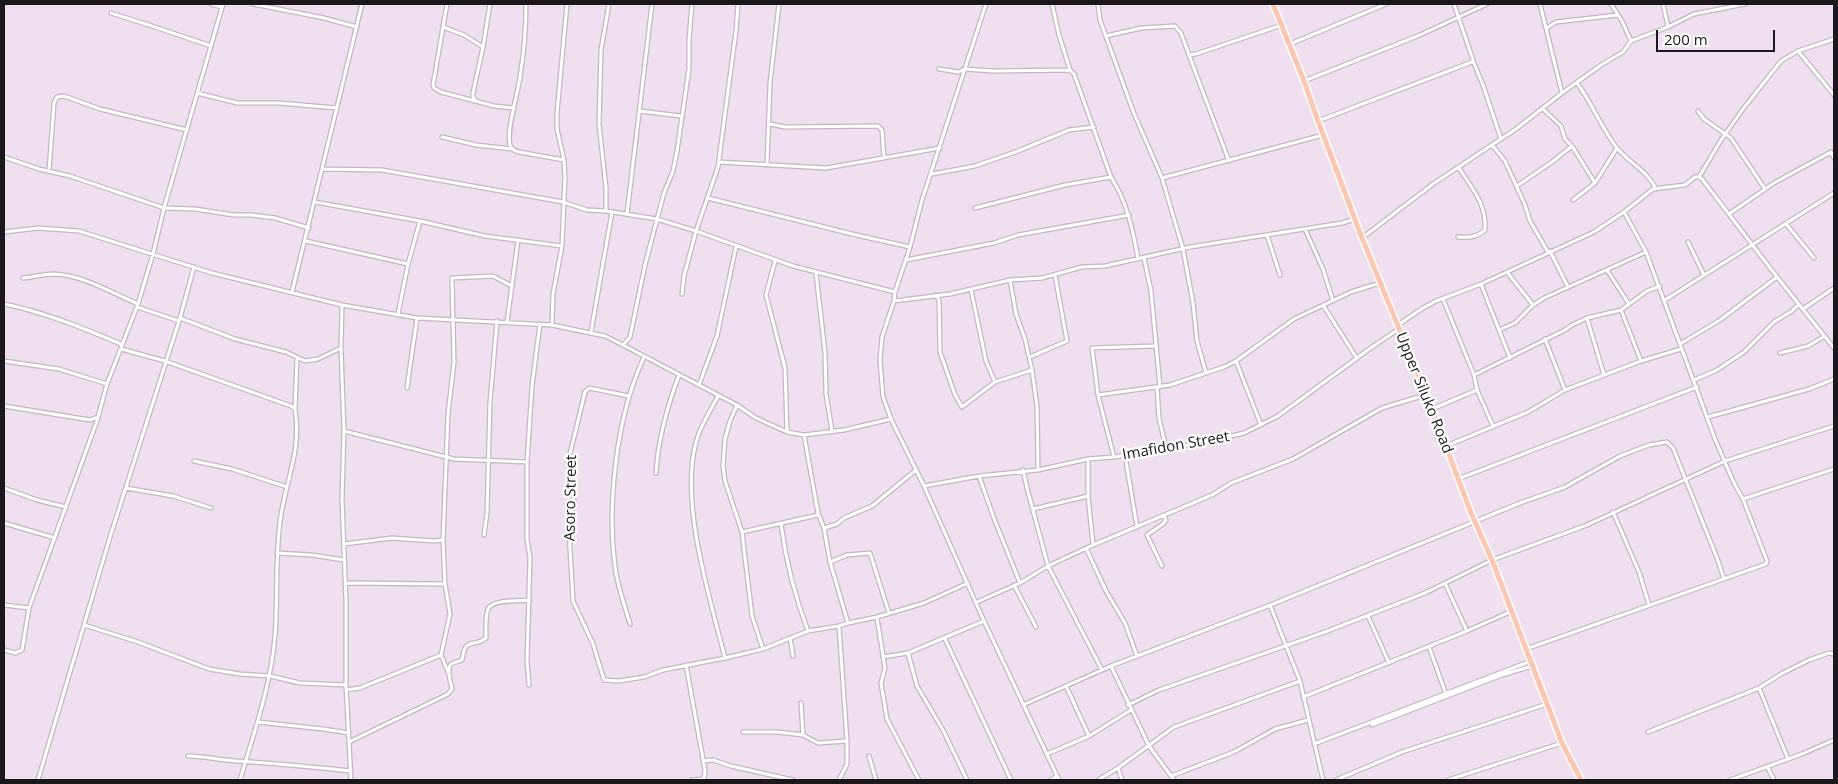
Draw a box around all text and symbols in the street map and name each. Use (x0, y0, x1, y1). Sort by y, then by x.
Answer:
scale bar (1658, 20, 1777, 52)
text: 200 m (1664, 29, 1708, 49)
street label: Upper Siluko Road (1391, 330, 1457, 456)
street label: Imafidon Street (1121, 428, 1231, 464)
street label: Asoro Street (561, 455, 581, 541)

